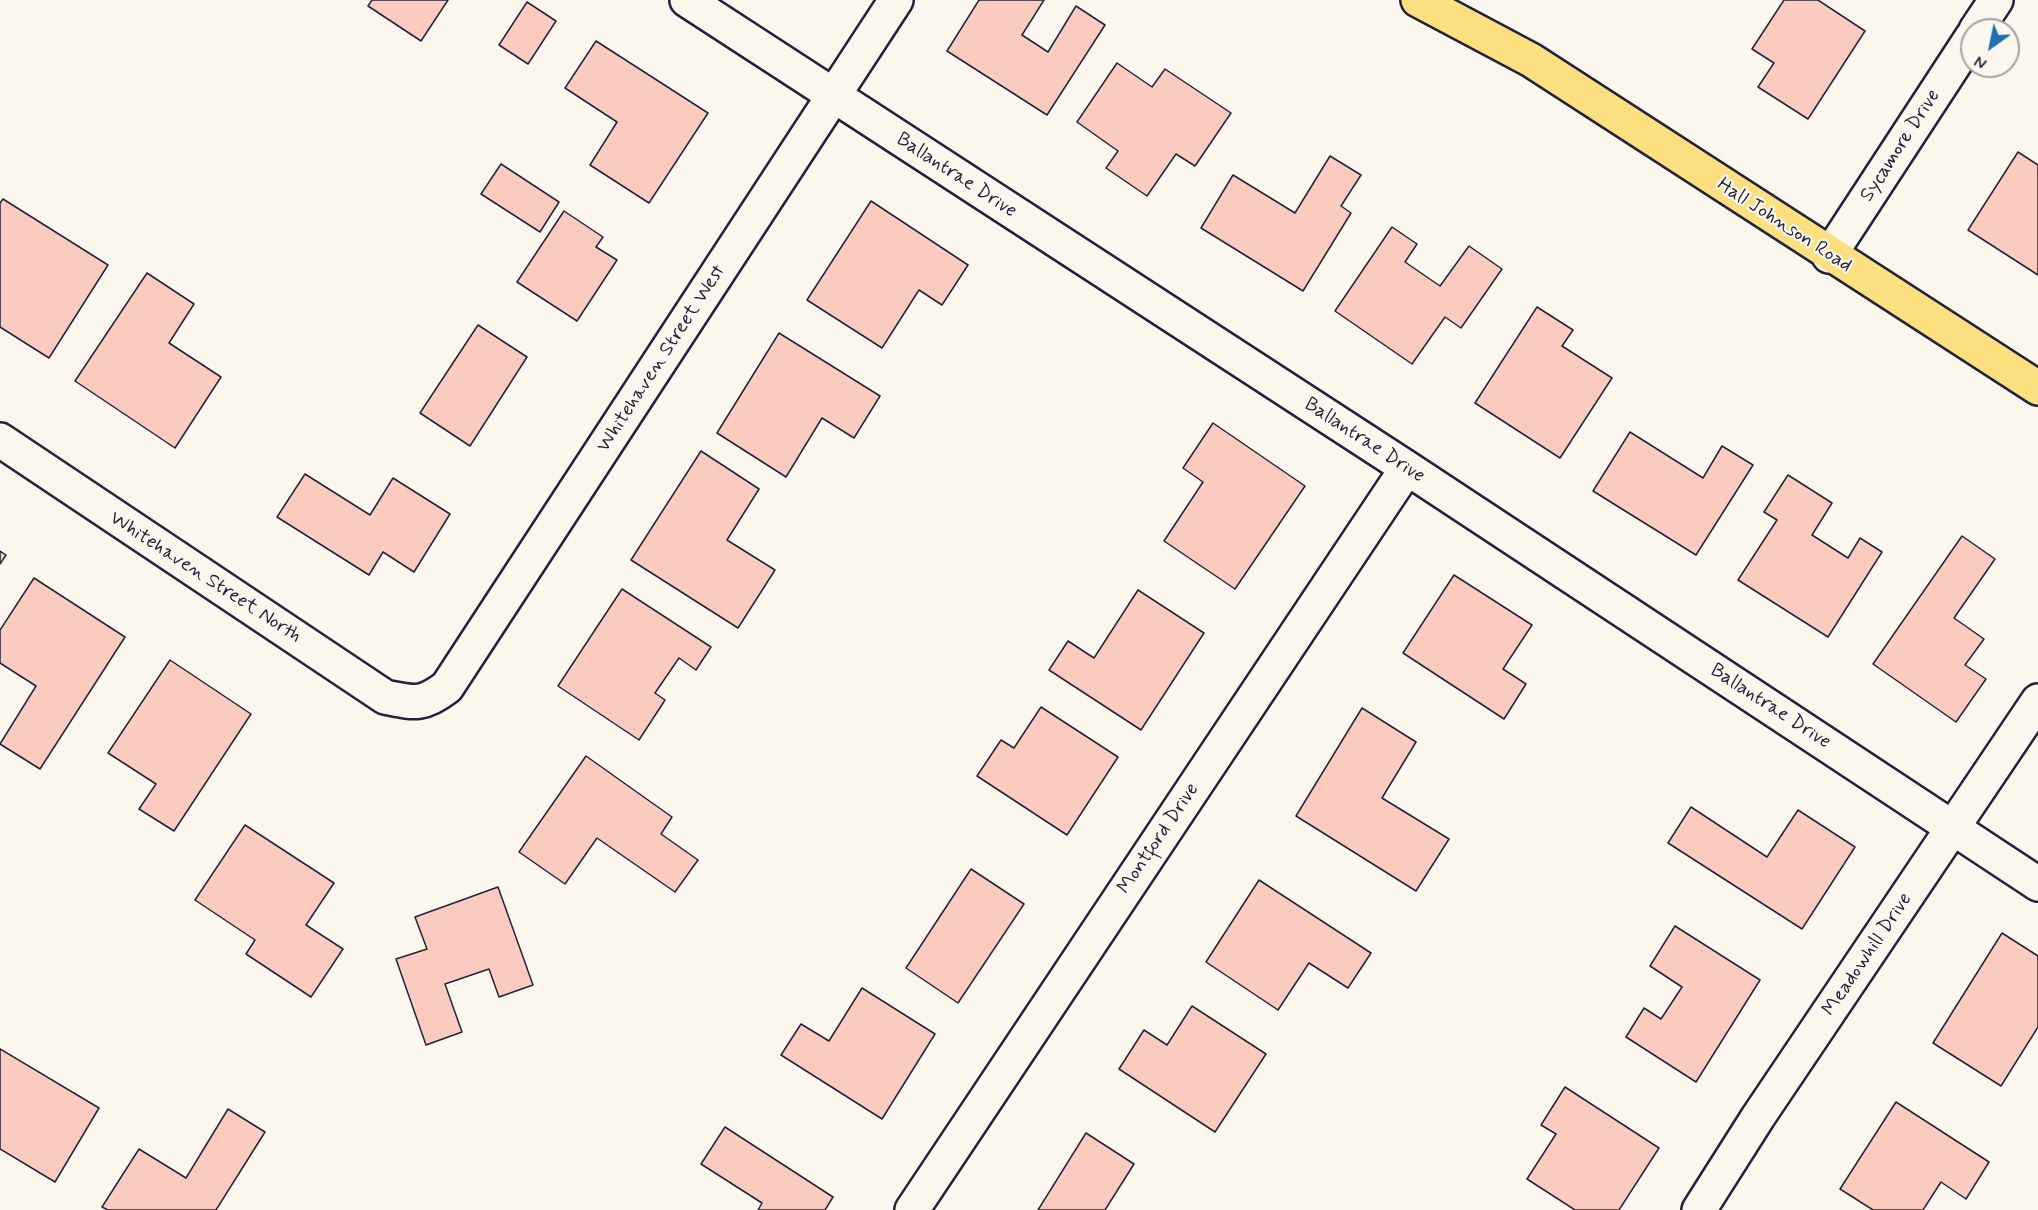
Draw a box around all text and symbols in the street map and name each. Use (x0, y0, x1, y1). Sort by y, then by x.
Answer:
north arrow (1960, 18, 2020, 78)
text: N (1971, 50, 1991, 74)
street label: Sycamore Drive (1856, 85, 1946, 207)
street label: Ballantrae Drive (891, 128, 1021, 224)
street label: Hall Johnson Road (1712, 173, 1856, 279)
street label: Whitehaven Street West (592, 261, 732, 457)
street label: Ballantrae Drive (1299, 393, 1429, 489)
street label: Whitehaven Street North (105, 507, 305, 649)
street label: Ballantrae Drive (1705, 659, 1835, 755)
street label: Montford Drive (1113, 779, 1205, 899)
street label: Meadowhill Drive (1818, 889, 1918, 1021)

